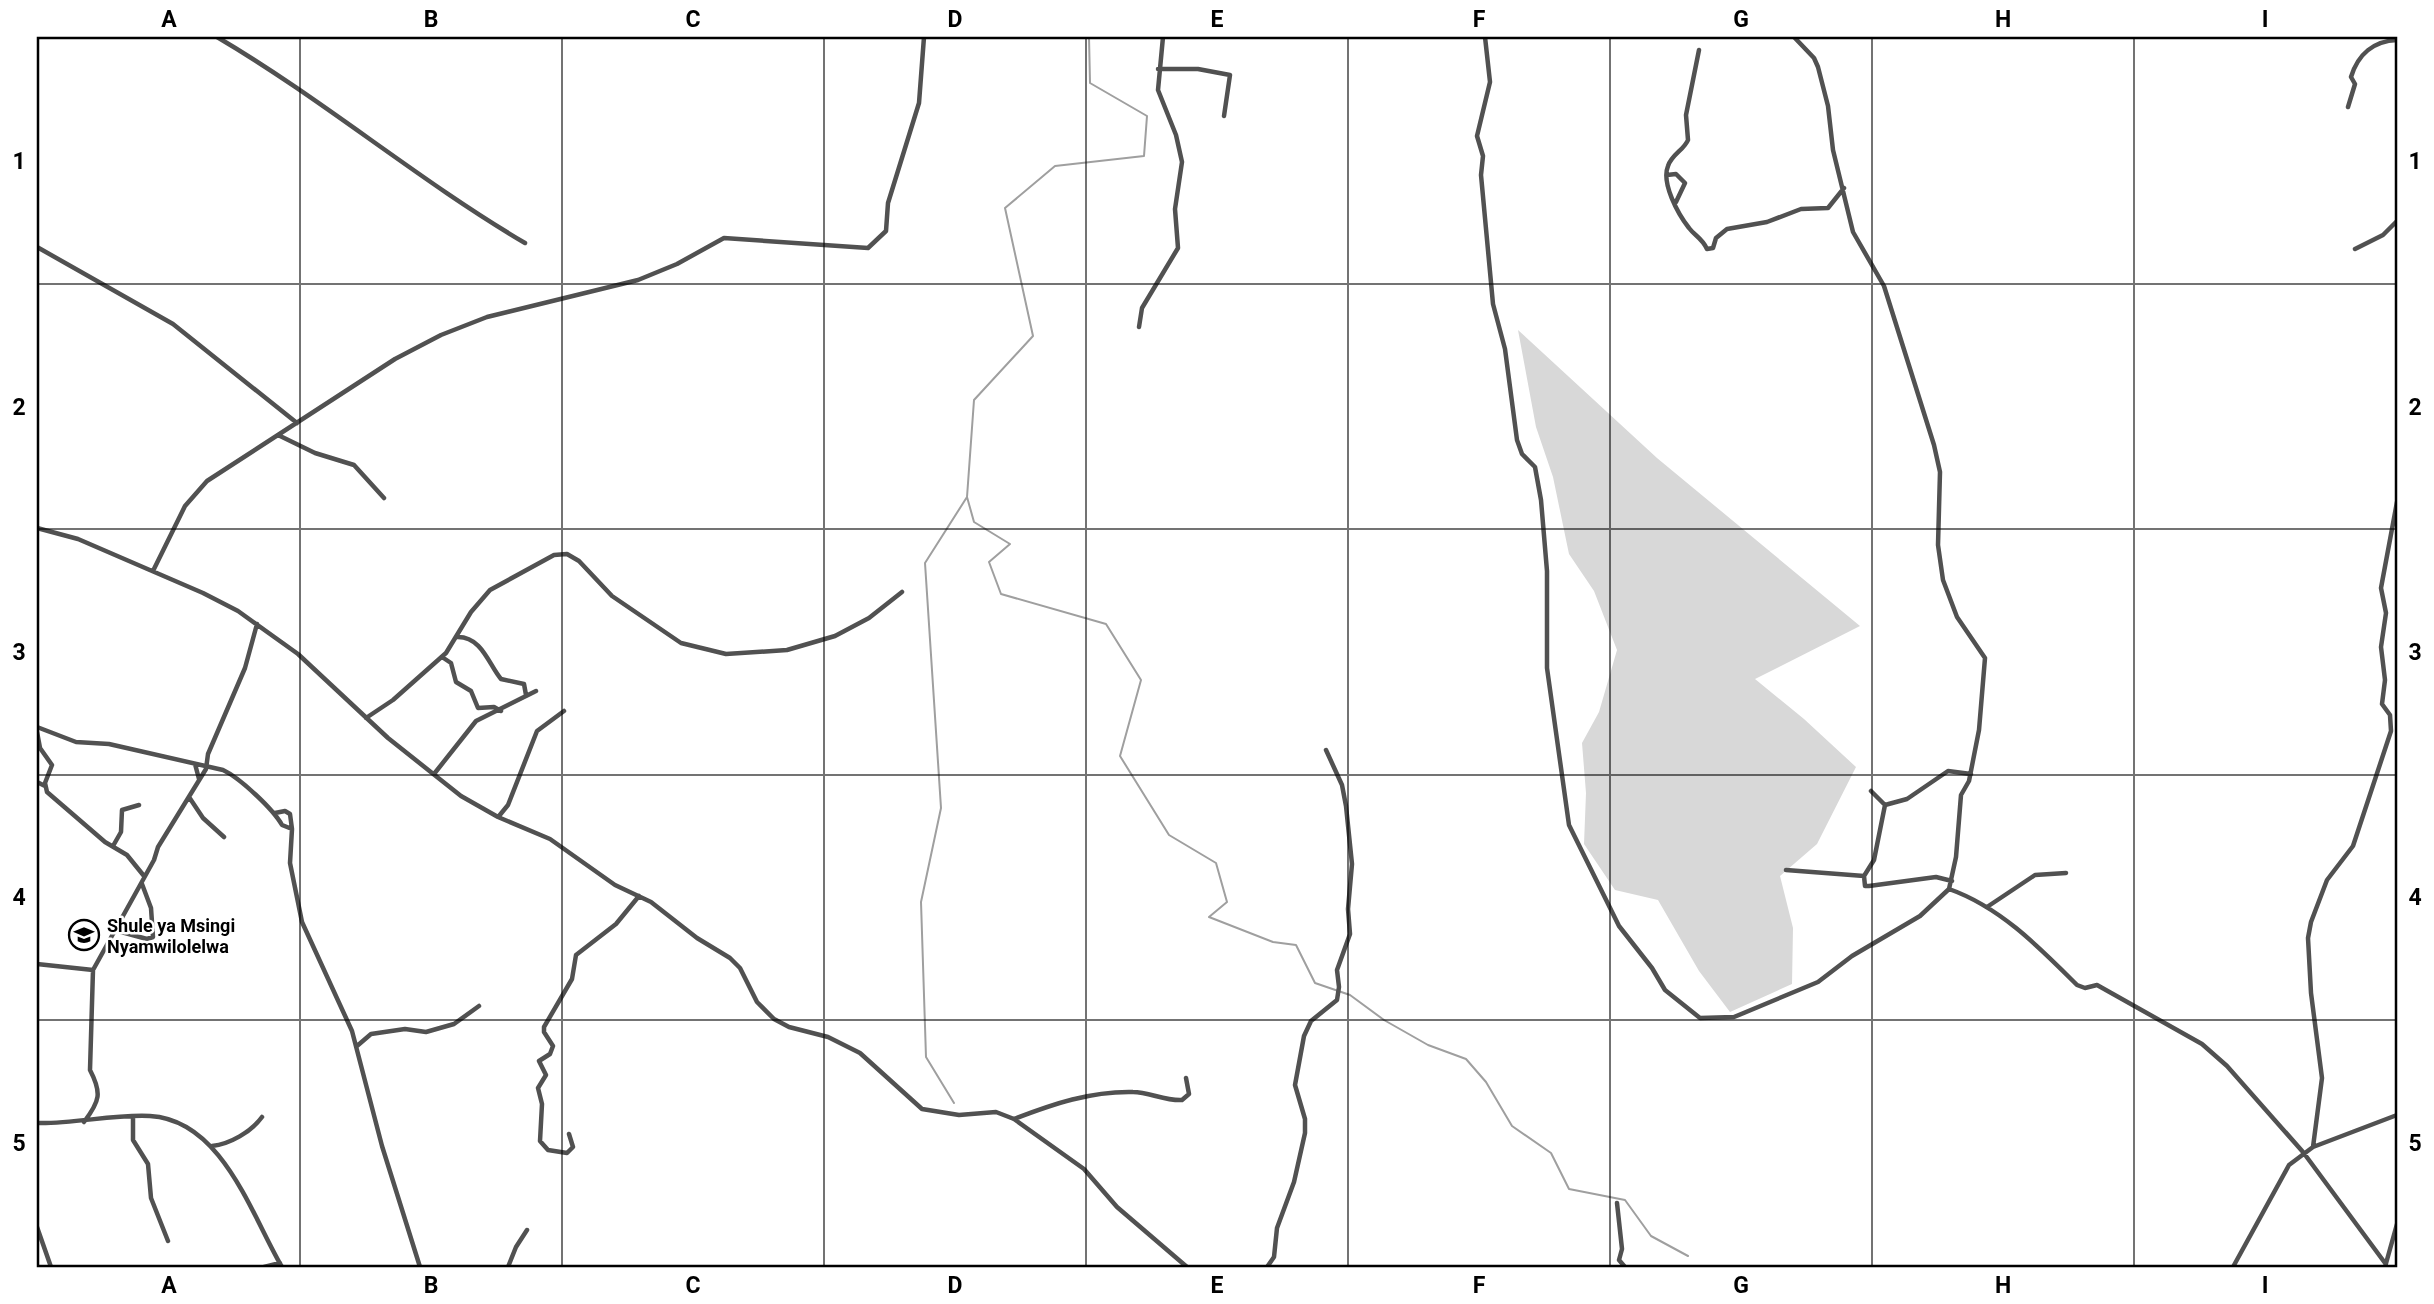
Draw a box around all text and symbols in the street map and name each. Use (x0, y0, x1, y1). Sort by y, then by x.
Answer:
text: A (161, 6, 177, 33)
text: B (424, 6, 438, 33)
text: C (685, 6, 701, 33)
text: D (948, 6, 962, 33)
text: E (1211, 6, 1224, 33)
text: F (1473, 6, 1486, 33)
text: G (1733, 6, 1749, 33)
text: H (1995, 6, 2011, 33)
text: I (2262, 6, 2268, 33)
text: 1 (12, 148, 26, 175)
text: 1 (2408, 148, 2422, 175)
text: 2 (12, 394, 26, 421)
text: 2 (2408, 394, 2422, 421)
text: 3 (12, 639, 26, 666)
text: 3 (2408, 639, 2422, 666)
text: 4 (12, 884, 26, 911)
text: 4 (2408, 884, 2422, 911)
place label: Shule ya Msingi Nyamwilolelwa (107, 915, 235, 957)
school or university icon: Shule ya Msingi Nyamwilolelwa (67, 918, 101, 952)
text: 5 (12, 1130, 26, 1157)
text: 5 (2408, 1130, 2422, 1157)
text: A (161, 1272, 177, 1299)
text: B (424, 1272, 438, 1299)
text: C (685, 1272, 701, 1299)
text: D (948, 1272, 962, 1299)
text: E (1211, 1272, 1224, 1299)
text: F (1473, 1272, 1486, 1299)
text: G (1733, 1272, 1749, 1299)
text: H (1995, 1272, 2011, 1299)
text: I (2262, 1272, 2268, 1299)

